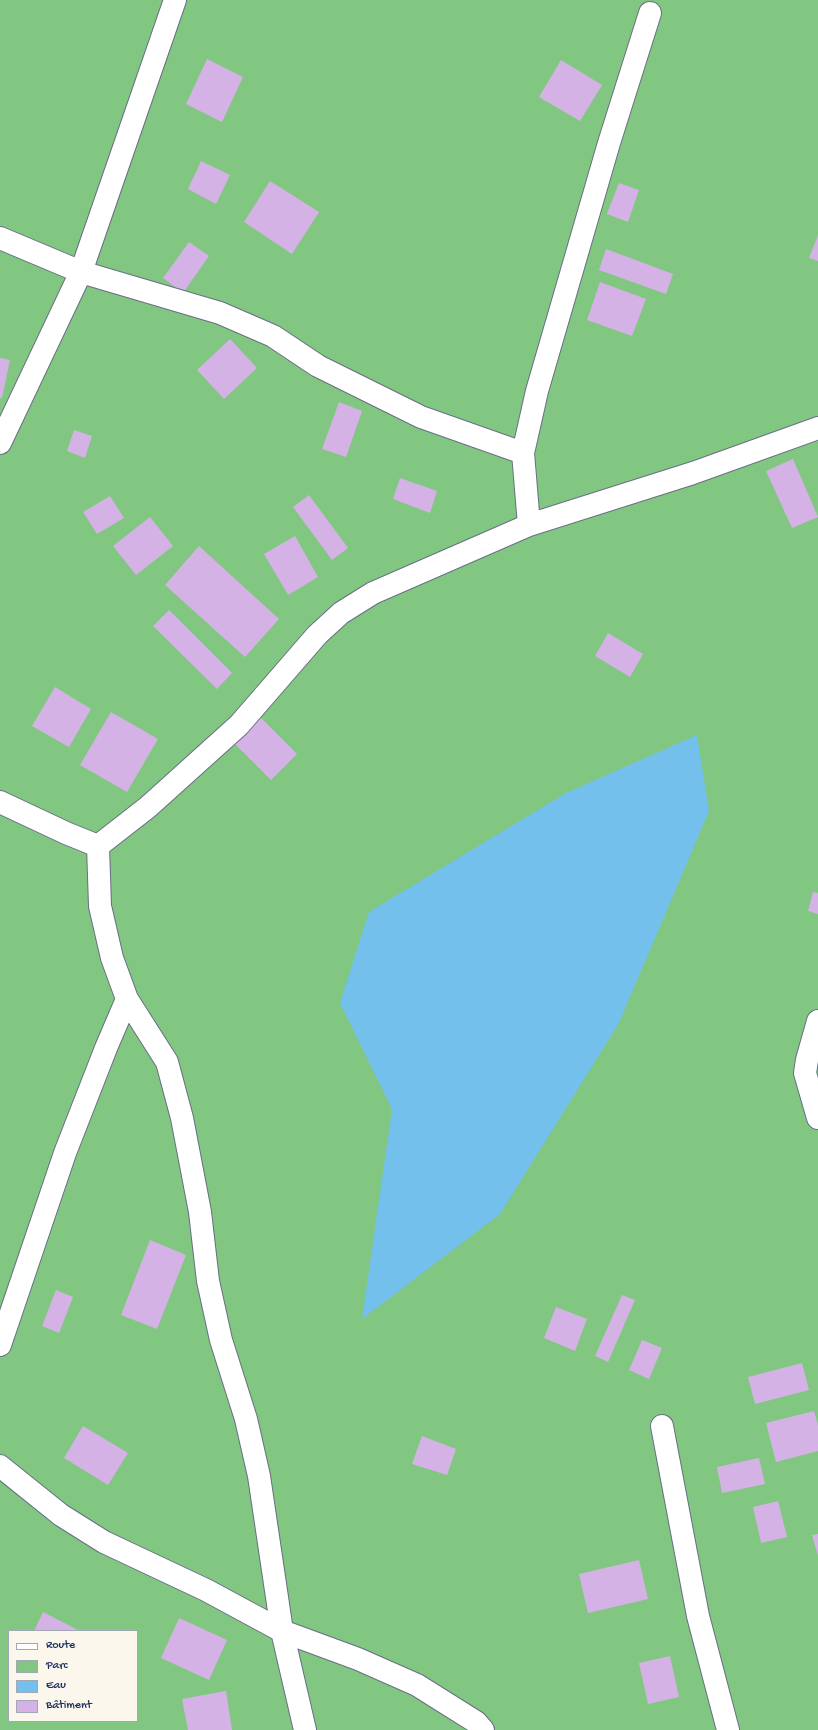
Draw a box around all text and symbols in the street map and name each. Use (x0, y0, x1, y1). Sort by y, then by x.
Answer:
legend (8, 1630, 138, 1722)
text: Route (46, 1639, 75, 1653)
text: Parc (46, 1659, 68, 1673)
text: Eau (46, 1679, 66, 1693)
text: Bâtiment (46, 1699, 92, 1713)

